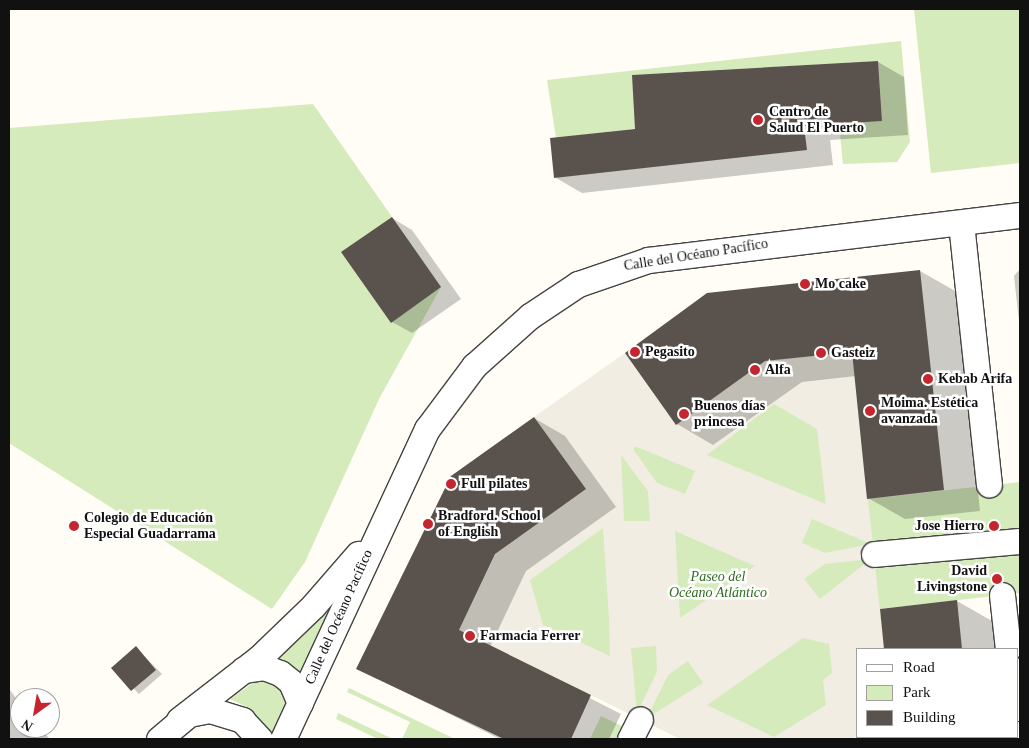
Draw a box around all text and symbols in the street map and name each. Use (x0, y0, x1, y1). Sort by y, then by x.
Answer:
place label: Centro de Salud El Puerto (769, 104, 864, 136)
marker: Centro de Salud El Puerto (751, 113, 765, 127)
street label: Calle del Océano Pacífico (623, 235, 769, 275)
place label: Mo cake (815, 276, 866, 292)
marker: Mo cake (799, 278, 811, 290)
place label: Pegasito (645, 344, 695, 360)
place label: Gasteiz (831, 345, 875, 361)
marker: Pegasito (629, 346, 641, 358)
marker: Gasteiz (815, 347, 827, 359)
place label: Alfa (765, 362, 791, 378)
marker: Alfa (749, 364, 761, 376)
place label: Kebab Arifa (938, 371, 1013, 387)
marker: Kebab Arifa (922, 373, 934, 385)
place label: Moima. Estética avanzada (881, 395, 978, 428)
place label: Buenos días princesa (694, 398, 765, 431)
marker: Moima. Estética avanzada (863, 404, 877, 418)
marker: Buenos días princesa (678, 408, 690, 420)
place label: Full pilates (461, 476, 528, 492)
marker: Full pilates (445, 478, 457, 490)
place label: Bradford. School of English (438, 508, 541, 540)
place label: Colegio de Educación Especial Guadarrama (84, 510, 216, 542)
marker: Bradford. School of English (422, 518, 434, 530)
place label: Jose Hierro (915, 518, 984, 534)
marker: Colegio de Educación Especial Guadarrama (68, 520, 80, 532)
marker: Jose Hierro (988, 520, 1000, 532)
street label: Calle del Océano Pacífico (302, 547, 376, 687)
place label: David Livingstone (917, 563, 987, 596)
park label: Paseo del Océano Atlántico (669, 569, 767, 602)
marker: David Livingstone (991, 573, 1003, 585)
place label: Farmacia Ferrer (480, 628, 580, 644)
marker: Farmacia Ferrer (464, 630, 476, 642)
legend (856, 648, 1019, 738)
text: Road (903, 659, 935, 675)
text: Park (903, 684, 931, 700)
north arrow (10, 688, 60, 738)
text: Building (903, 709, 956, 725)
text: N (19, 716, 36, 734)

